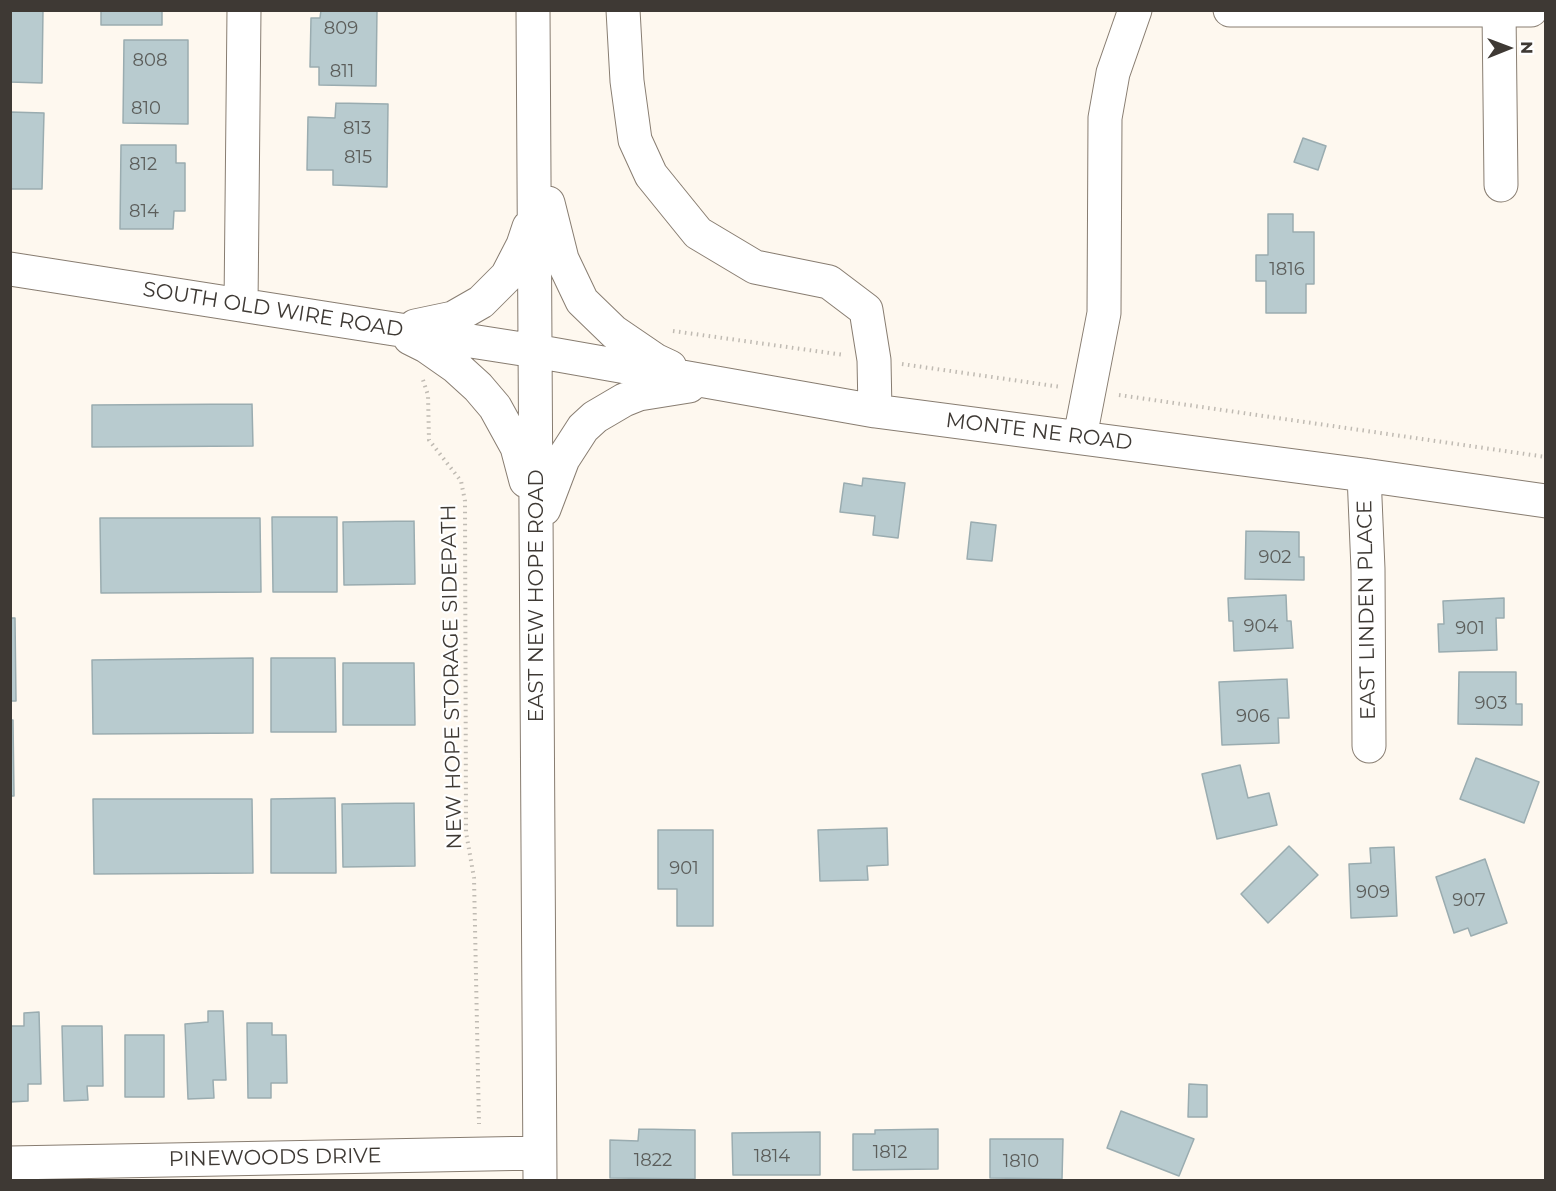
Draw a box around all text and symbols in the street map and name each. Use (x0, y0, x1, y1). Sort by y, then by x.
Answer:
house number: 809 (324, 18, 358, 40)
north arrow (1478, 18, 1538, 78)
text: N (1517, 41, 1536, 54)
house number: 808 (133, 50, 167, 72)
house number: 811 (330, 61, 354, 83)
house number: 810 (131, 98, 161, 120)
house number: 813 (343, 118, 371, 140)
house number: 815 (344, 147, 372, 169)
house number: 812 (129, 154, 157, 176)
house number: 814 (129, 201, 159, 223)
house number: 1816 (1269, 259, 1305, 281)
street label: SOUTH OLD WIRE ROAD (141, 277, 405, 343)
street label: MONTE NE ROAD (944, 408, 1134, 456)
street label: EAST NEW HOPE ROAD (524, 469, 550, 723)
street label: EAST LINDEN PLACE (1352, 500, 1382, 720)
street label: NEW HOPE STORAGE SIDEPATH (436, 504, 468, 850)
house number: 902 (1258, 547, 1292, 569)
house number: 904 (1244, 616, 1278, 638)
house number: 901 (1455, 618, 1485, 640)
house number: 903 (1475, 693, 1507, 715)
house number: 906 (1236, 706, 1270, 728)
house number: 901 (669, 858, 699, 880)
house number: 909 (1356, 882, 1390, 904)
house number: 907 (1452, 890, 1486, 912)
house number: 1812 (873, 1142, 907, 1164)
street label: PINEWOODS DRIVE (168, 1144, 382, 1172)
house number: 1814 (754, 1146, 790, 1168)
house number: 1822 (634, 1150, 672, 1172)
house number: 1810 (1003, 1151, 1039, 1173)

